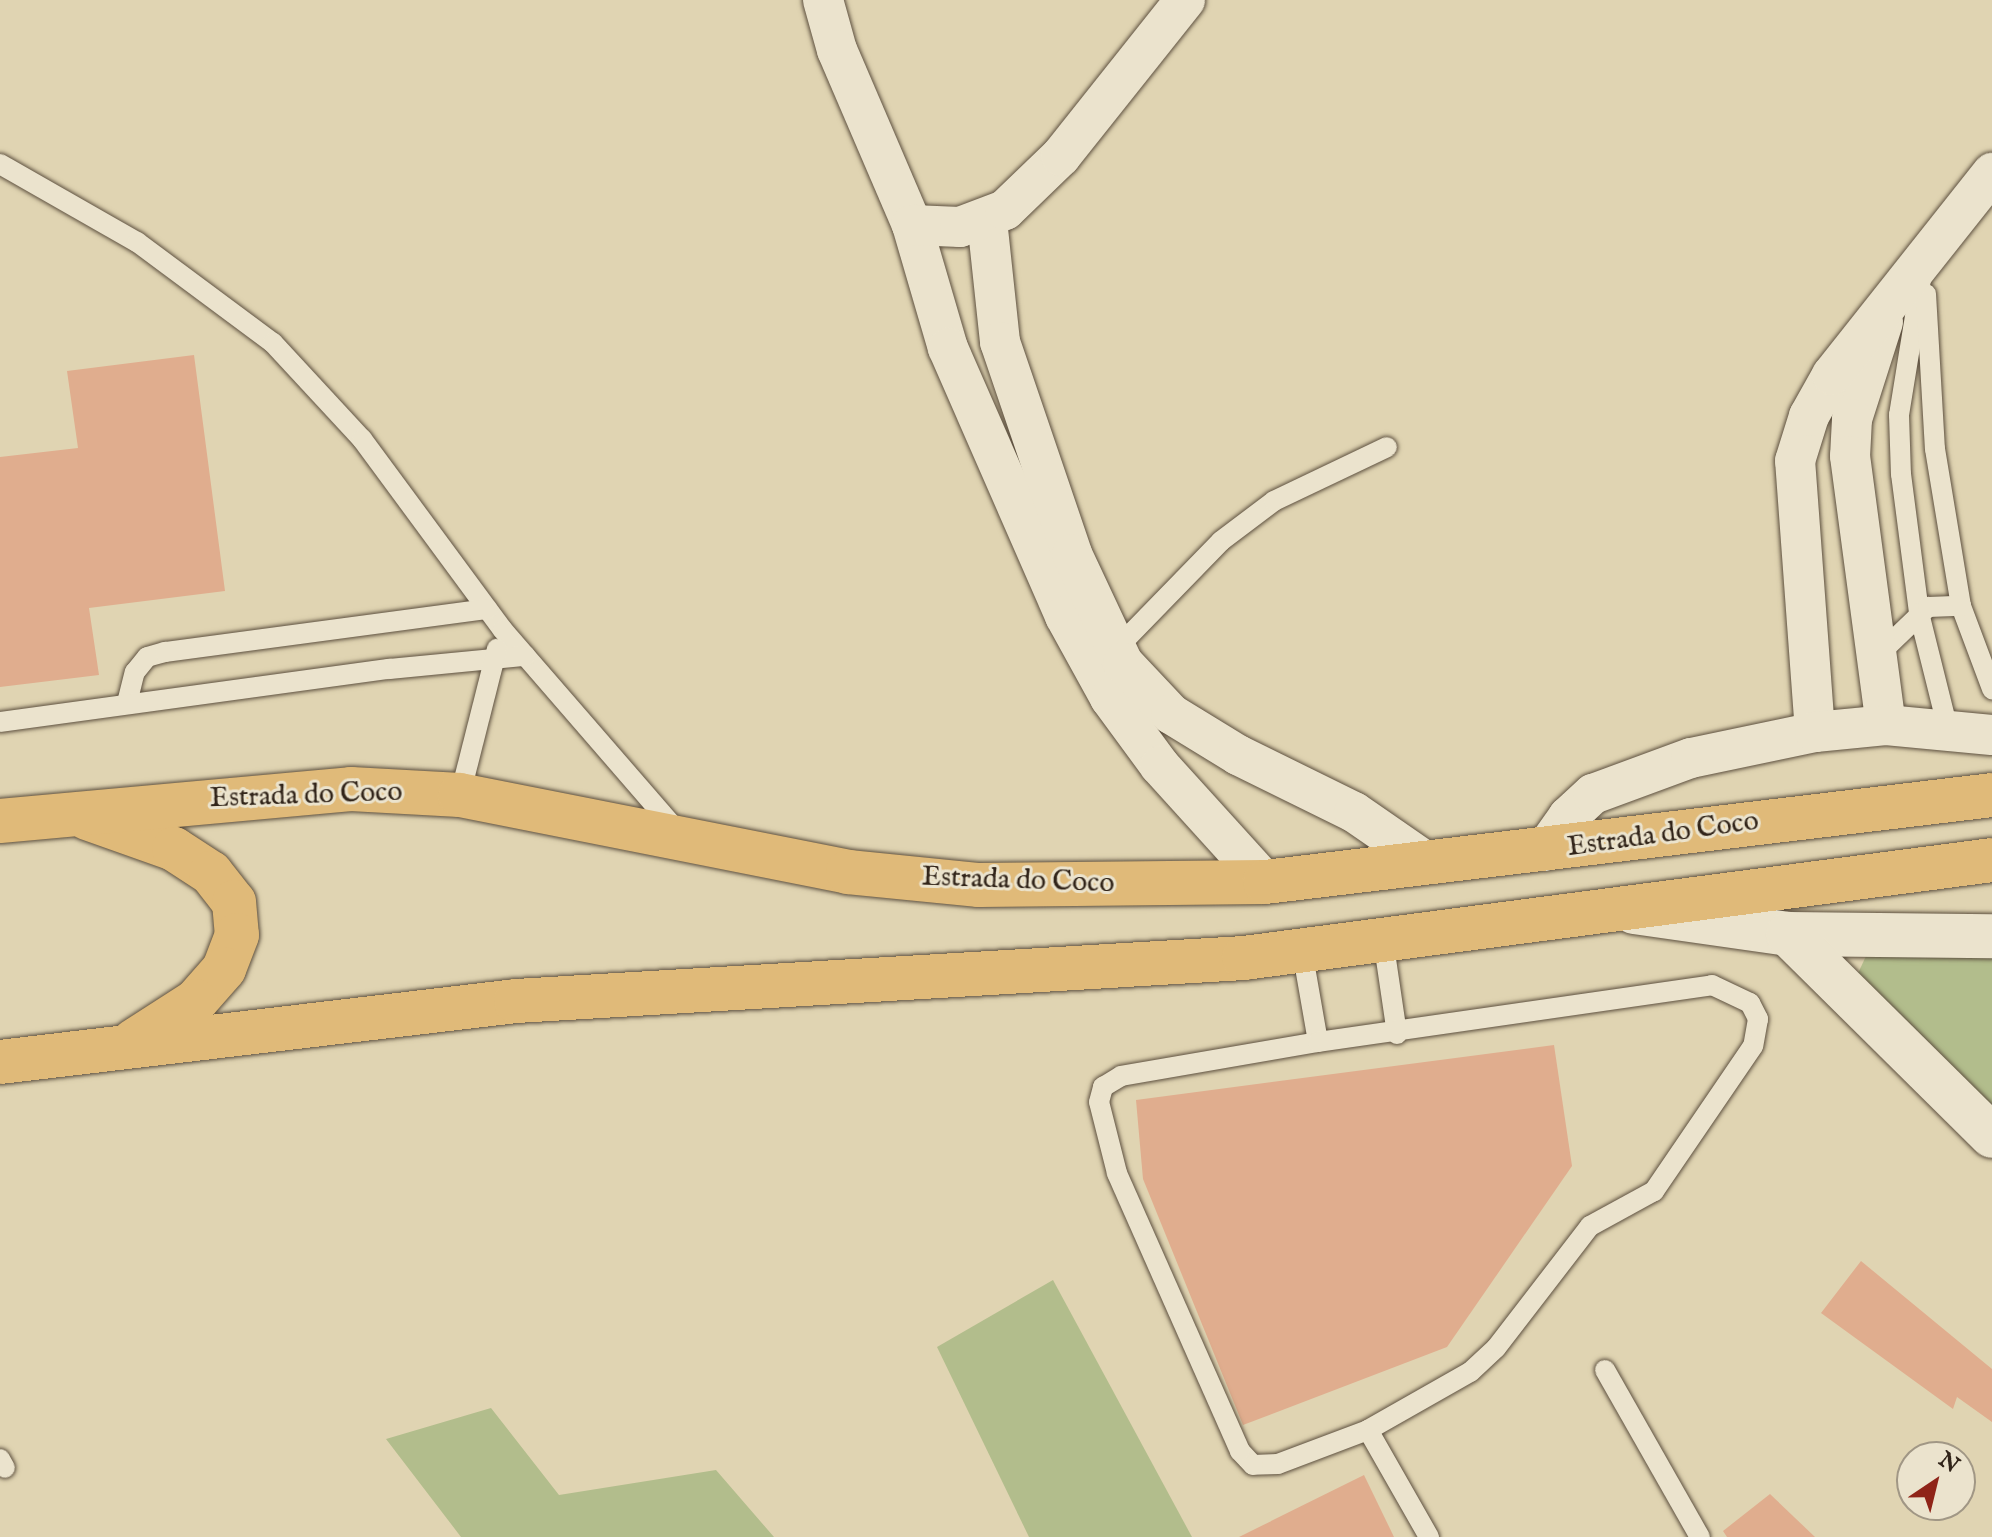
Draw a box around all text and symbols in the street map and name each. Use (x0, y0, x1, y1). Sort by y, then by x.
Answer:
street label: Estrada do Coco (209, 776, 403, 816)
street label: Estrada do Coco (1565, 805, 1761, 865)
street label: Estrada do Coco (921, 861, 1115, 901)
north arrow (1896, 1441, 1976, 1521)
text: N (1933, 1446, 1964, 1480)

